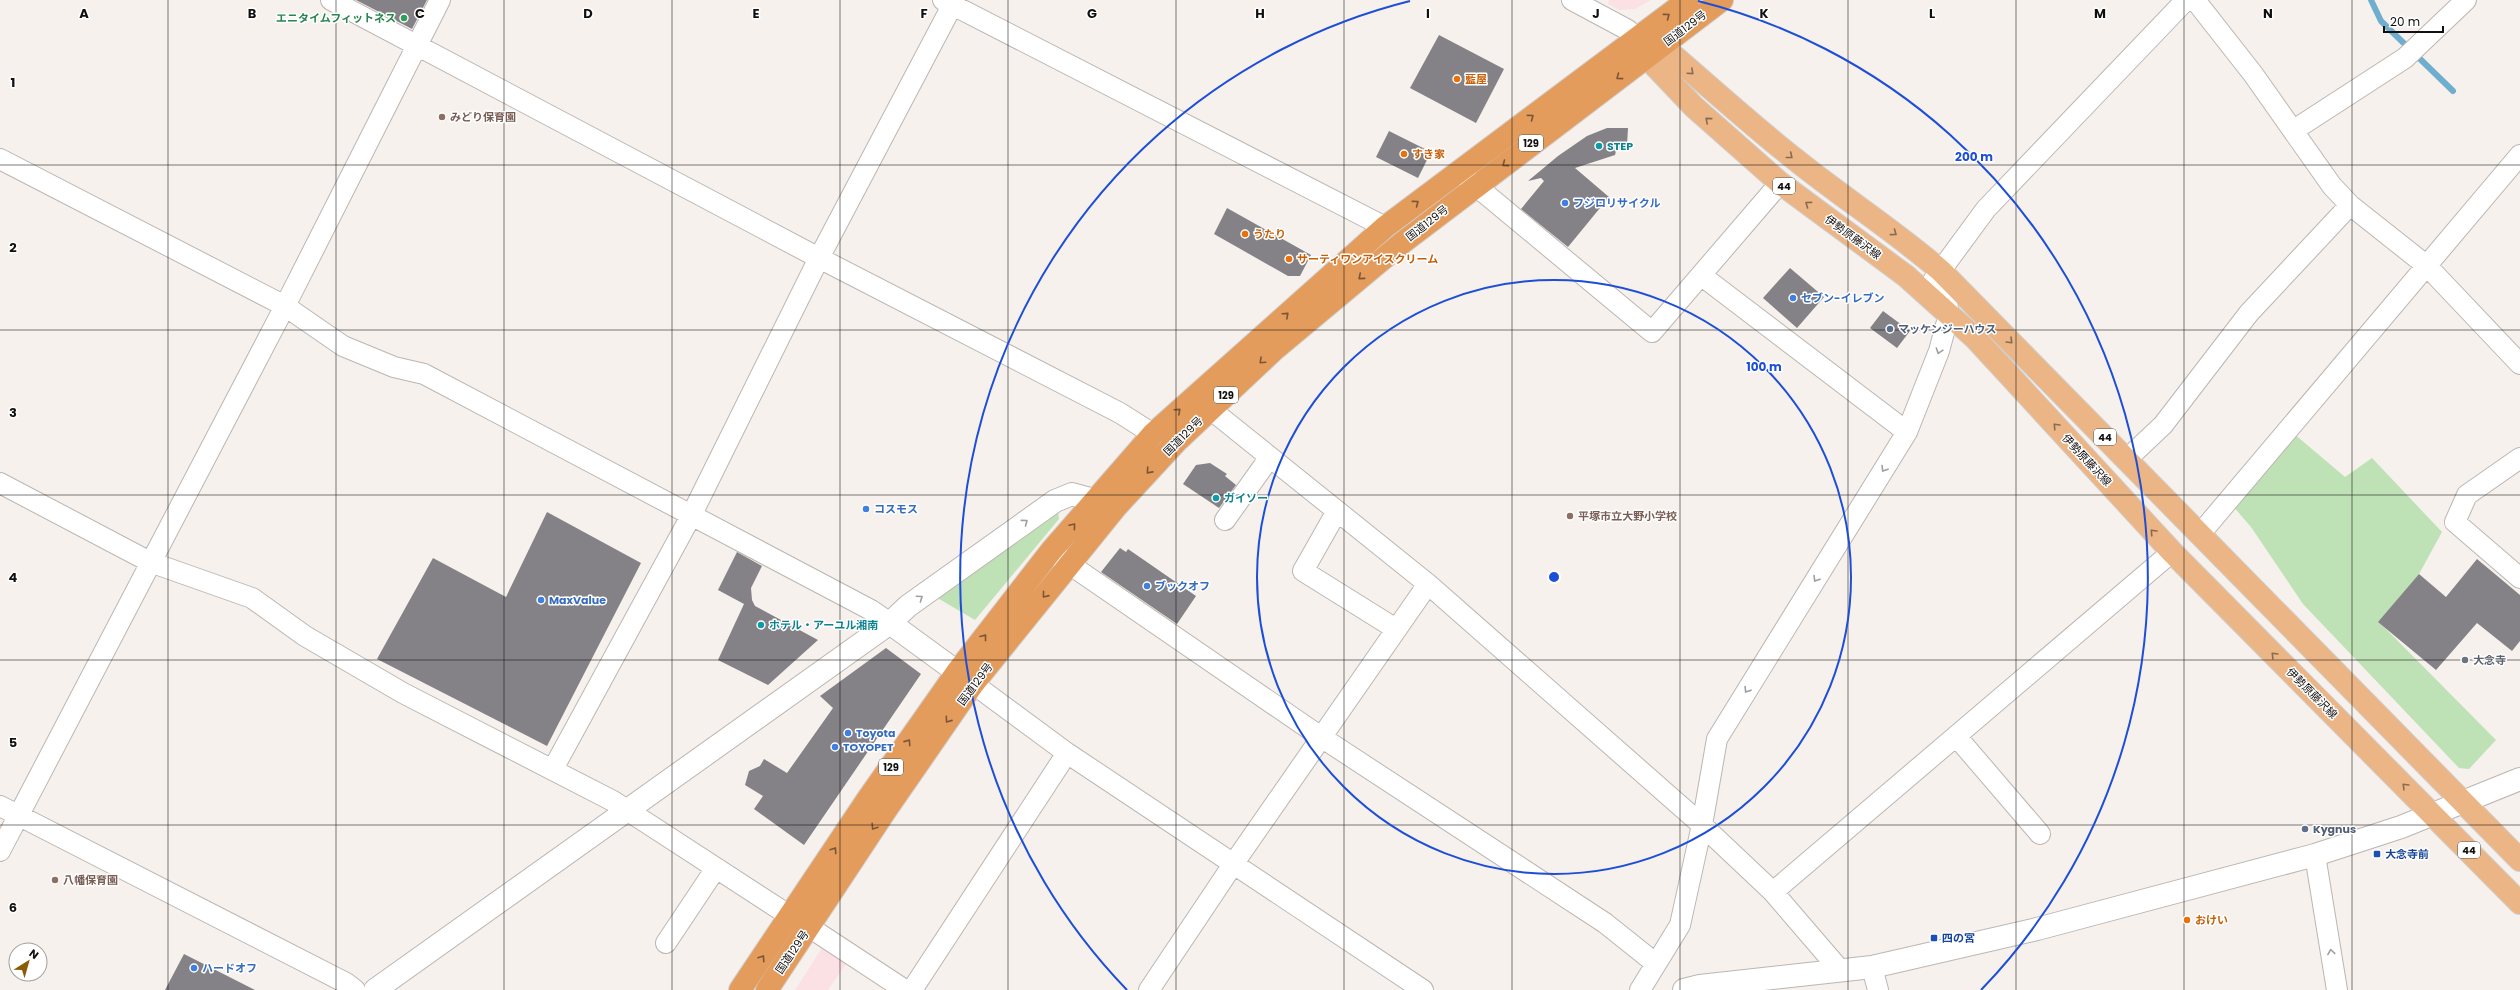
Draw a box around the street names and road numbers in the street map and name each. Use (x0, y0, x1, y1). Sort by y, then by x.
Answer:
street label: 国道129号 (1660, 7, 1710, 49)
road number: 129 (1519, 135, 1543, 151)
road number: 44 (1773, 178, 1795, 194)
street label: 国道129号 (1402, 201, 1452, 245)
street label: 伊勢原藤沢線 (1822, 211, 1884, 263)
road number: 129 (1214, 387, 1238, 403)
street label: 国道129号 (1160, 413, 1206, 459)
road number: 44 (2094, 429, 2116, 445)
street label: 伊勢原藤沢線 (2059, 430, 2115, 490)
street label: 国道129号 (954, 659, 996, 709)
street label: 伊勢原藤沢線 (2283, 664, 2341, 722)
road number: 129 (879, 759, 903, 775)
road number: 44 (2458, 842, 2480, 858)
street label: 国道129号 (771, 927, 813, 977)

